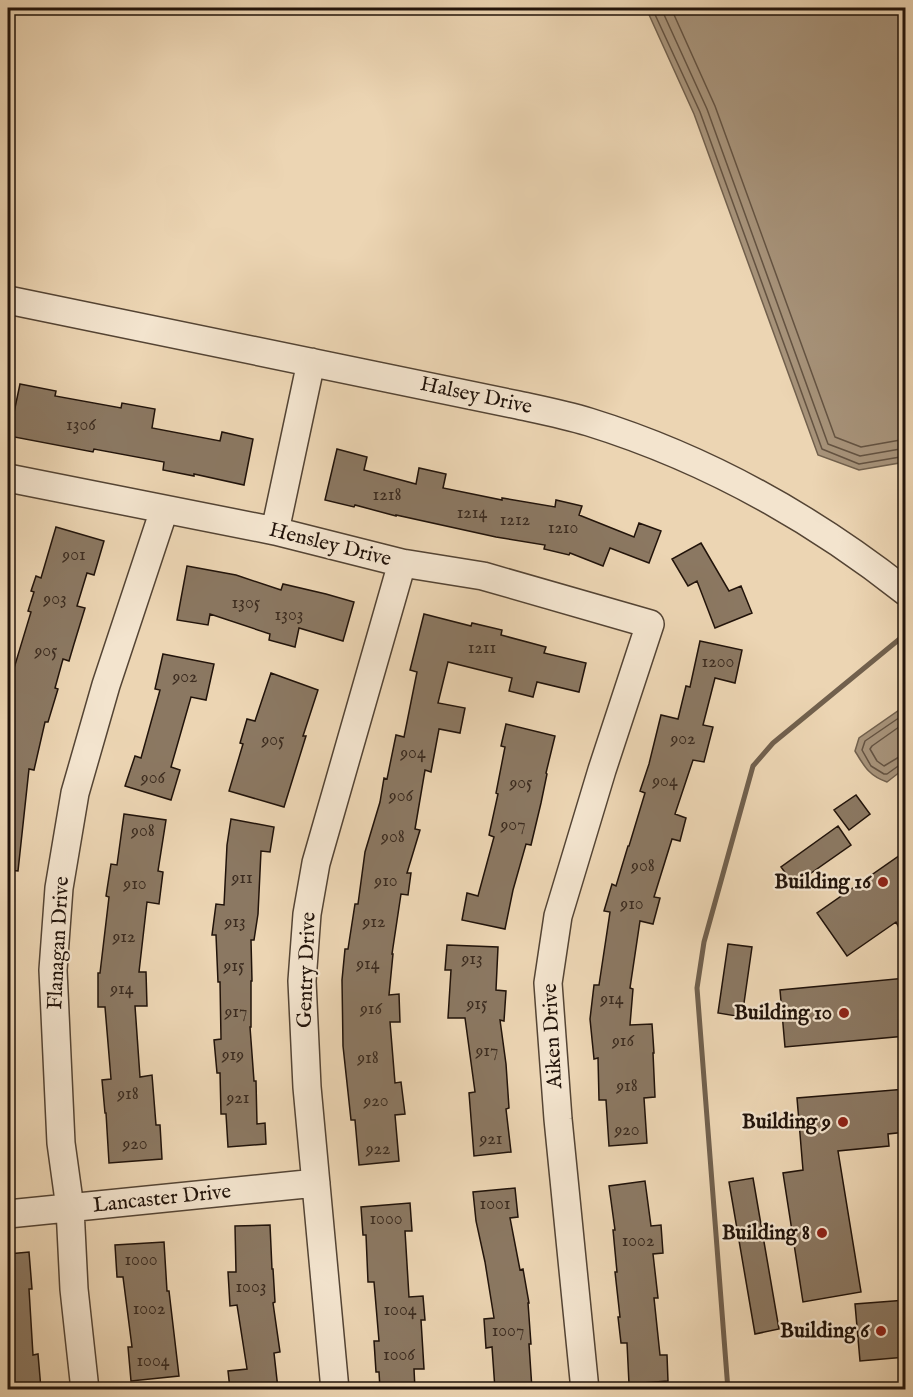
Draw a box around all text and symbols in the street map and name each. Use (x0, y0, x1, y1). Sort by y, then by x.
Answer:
street label: Halsey Drive (418, 371, 535, 421)
house number: 1306 (66, 414, 96, 437)
house number: 1218 (373, 484, 401, 507)
house number: 1214 (457, 502, 488, 525)
house number: 1212 (500, 509, 530, 532)
street label: Hensley Drive (266, 517, 394, 573)
house number: 1210 (548, 517, 578, 540)
house number: 901 (61, 544, 86, 567)
house number: 903 (42, 588, 67, 611)
house number: 1305 (232, 592, 261, 615)
house number: 1303 (275, 604, 304, 627)
house number: 1211 (468, 637, 496, 660)
house number: 905 (33, 640, 58, 663)
house number: 1200 (702, 651, 734, 674)
house number: 902 (171, 666, 198, 689)
house number: 902 (669, 728, 696, 751)
house number: 905 (260, 729, 285, 752)
house number: 904 (399, 742, 426, 765)
house number: 906 (140, 767, 166, 790)
house number: 904 (651, 770, 678, 793)
house number: 905 (508, 772, 533, 795)
house number: 906 (388, 785, 414, 808)
house number: 907 (499, 814, 526, 837)
house number: 908 (130, 820, 155, 843)
house number: 908 (380, 826, 405, 849)
house number: 908 (630, 855, 655, 878)
house number: 911 (230, 867, 253, 890)
place label: Building 16 (774, 869, 872, 896)
house number: 910 (373, 870, 398, 893)
house number: 910 (122, 873, 147, 896)
street label: Flanagan Drive (42, 875, 76, 1010)
marker: Building 16 (876, 875, 890, 889)
house number: 910 (619, 893, 644, 916)
house number: 913 (223, 911, 246, 934)
street label: Gentry Drive (291, 911, 323, 1029)
house number: 912 (362, 911, 385, 934)
house number: 912 (112, 926, 135, 949)
house number: 913 (460, 948, 483, 971)
house number: 914 (355, 953, 380, 976)
house number: 915 (222, 955, 245, 978)
house number: 914 (109, 978, 134, 1001)
street label: Aiken Drive (537, 982, 569, 1090)
house number: 914 (599, 988, 624, 1011)
house number: 915 (465, 993, 488, 1016)
house number: 916 (359, 998, 382, 1021)
place label: Building 10 (734, 1000, 832, 1027)
house number: 917 (224, 1001, 247, 1024)
marker: Building 10 (837, 1006, 851, 1020)
house number: 916 (611, 1030, 634, 1053)
house number: 917 (475, 1040, 498, 1063)
house number: 919 (221, 1044, 244, 1067)
house number: 918 (356, 1047, 379, 1070)
house number: 918 (615, 1075, 638, 1098)
house number: 918 (116, 1083, 139, 1106)
house number: 921 (225, 1087, 250, 1110)
house number: 920 (362, 1090, 389, 1113)
place label: Building 9 (742, 1109, 831, 1136)
marker: Building 9 (836, 1115, 850, 1129)
house number: 920 (613, 1119, 640, 1142)
house number: 921 (478, 1128, 503, 1151)
house number: 920 (121, 1133, 148, 1156)
house number: 922 (365, 1138, 390, 1161)
street label: Lancaster Drive (92, 1178, 233, 1220)
house number: 1001 (480, 1193, 510, 1216)
house number: 1000 (369, 1208, 403, 1231)
place label: Building 8 (722, 1220, 810, 1247)
marker: Building 8 (815, 1226, 829, 1240)
house number: 1002 (622, 1230, 654, 1253)
house number: 1000 (124, 1249, 158, 1272)
house number: 1003 (235, 1276, 267, 1299)
house number: 1002 (133, 1298, 165, 1321)
house number: 1004 (383, 1299, 417, 1322)
place label: Building 6 (780, 1318, 870, 1345)
house number: 1007 (492, 1320, 524, 1343)
marker: Building 6 (874, 1324, 888, 1338)
house number: 1006 (383, 1344, 415, 1367)
house number: 1004 (136, 1350, 170, 1373)

